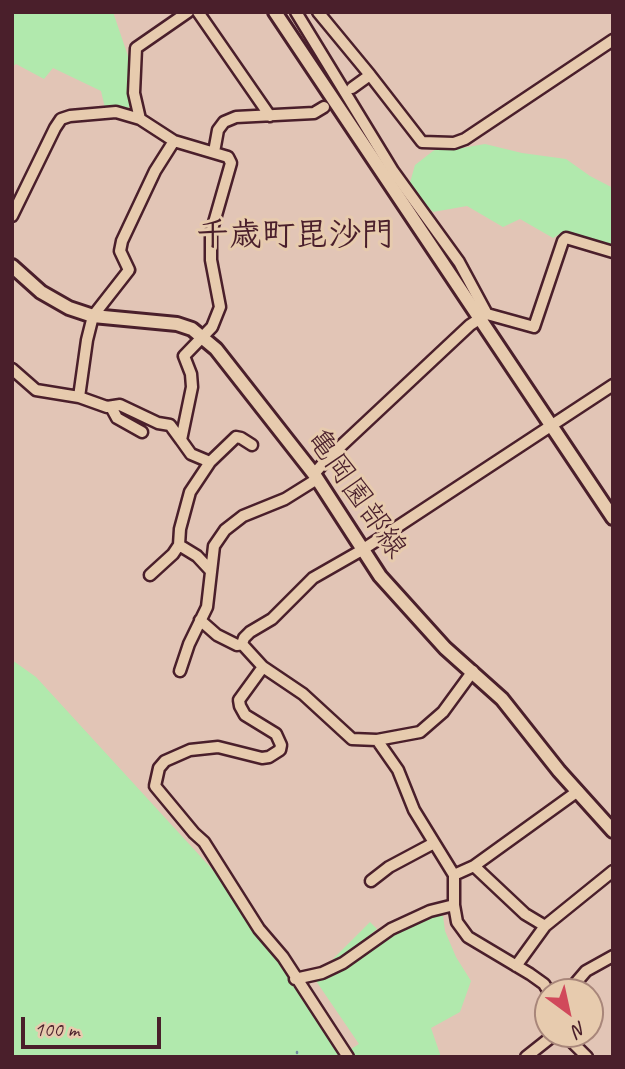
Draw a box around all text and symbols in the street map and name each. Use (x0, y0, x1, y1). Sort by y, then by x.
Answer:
district label: 千歳町毘沙門 (196, 216, 394, 256)
street label: 亀岡園部線 (298, 422, 414, 566)
north arrow (534, 978, 604, 1048)
scale bar (24, 1002, 164, 1046)
text: 100 m (34, 1016, 79, 1042)
text: N (568, 1016, 591, 1042)

